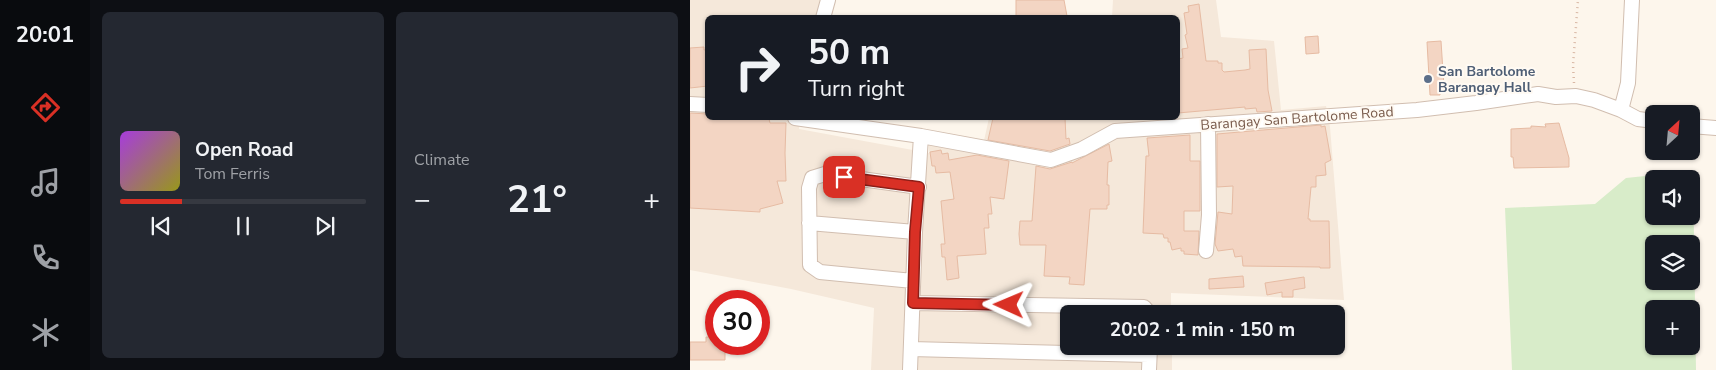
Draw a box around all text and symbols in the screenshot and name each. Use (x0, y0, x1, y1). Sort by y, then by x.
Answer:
text: 20:01 (16, 20, 74, 50)
text: 50 m (808, 29, 890, 76)
icon: right (725, 35, 790, 100)
place label: San Bartolome Barangay Hall (1438, 62, 1536, 97)
marker: San Bartolome Barangay Hall (1422, 73, 1434, 85)
text: Turn right (808, 74, 904, 104)
icon: directions (28, 90, 63, 125)
street label: Barangay San Bartolome Road (1200, 102, 1394, 135)
north arrow (1645, 105, 1700, 160)
map controls (1645, 105, 1700, 355)
text: Open Road (195, 137, 293, 163)
text: Climate (414, 149, 469, 171)
pin (823, 156, 865, 198)
text: Tom Ferris (195, 163, 270, 185)
icon: arrive (830, 163, 858, 191)
icon: music (28, 165, 63, 200)
button: sound (1645, 170, 1700, 225)
text: 21° (507, 174, 567, 225)
text: − (414, 181, 431, 219)
text: + (643, 181, 660, 219)
icon: previous (147, 212, 175, 240)
icon: pause (229, 212, 257, 240)
icon: next (311, 212, 339, 240)
button: layers (1645, 235, 1700, 290)
icon: phone (28, 240, 63, 275)
position arrow (982, 278, 1034, 330)
speed limit sign: 30 (705, 290, 770, 355)
button: + (1645, 300, 1700, 355)
icon: climate (28, 315, 63, 350)
text: 20:02 · 1 min · 150 m (1110, 317, 1295, 343)

